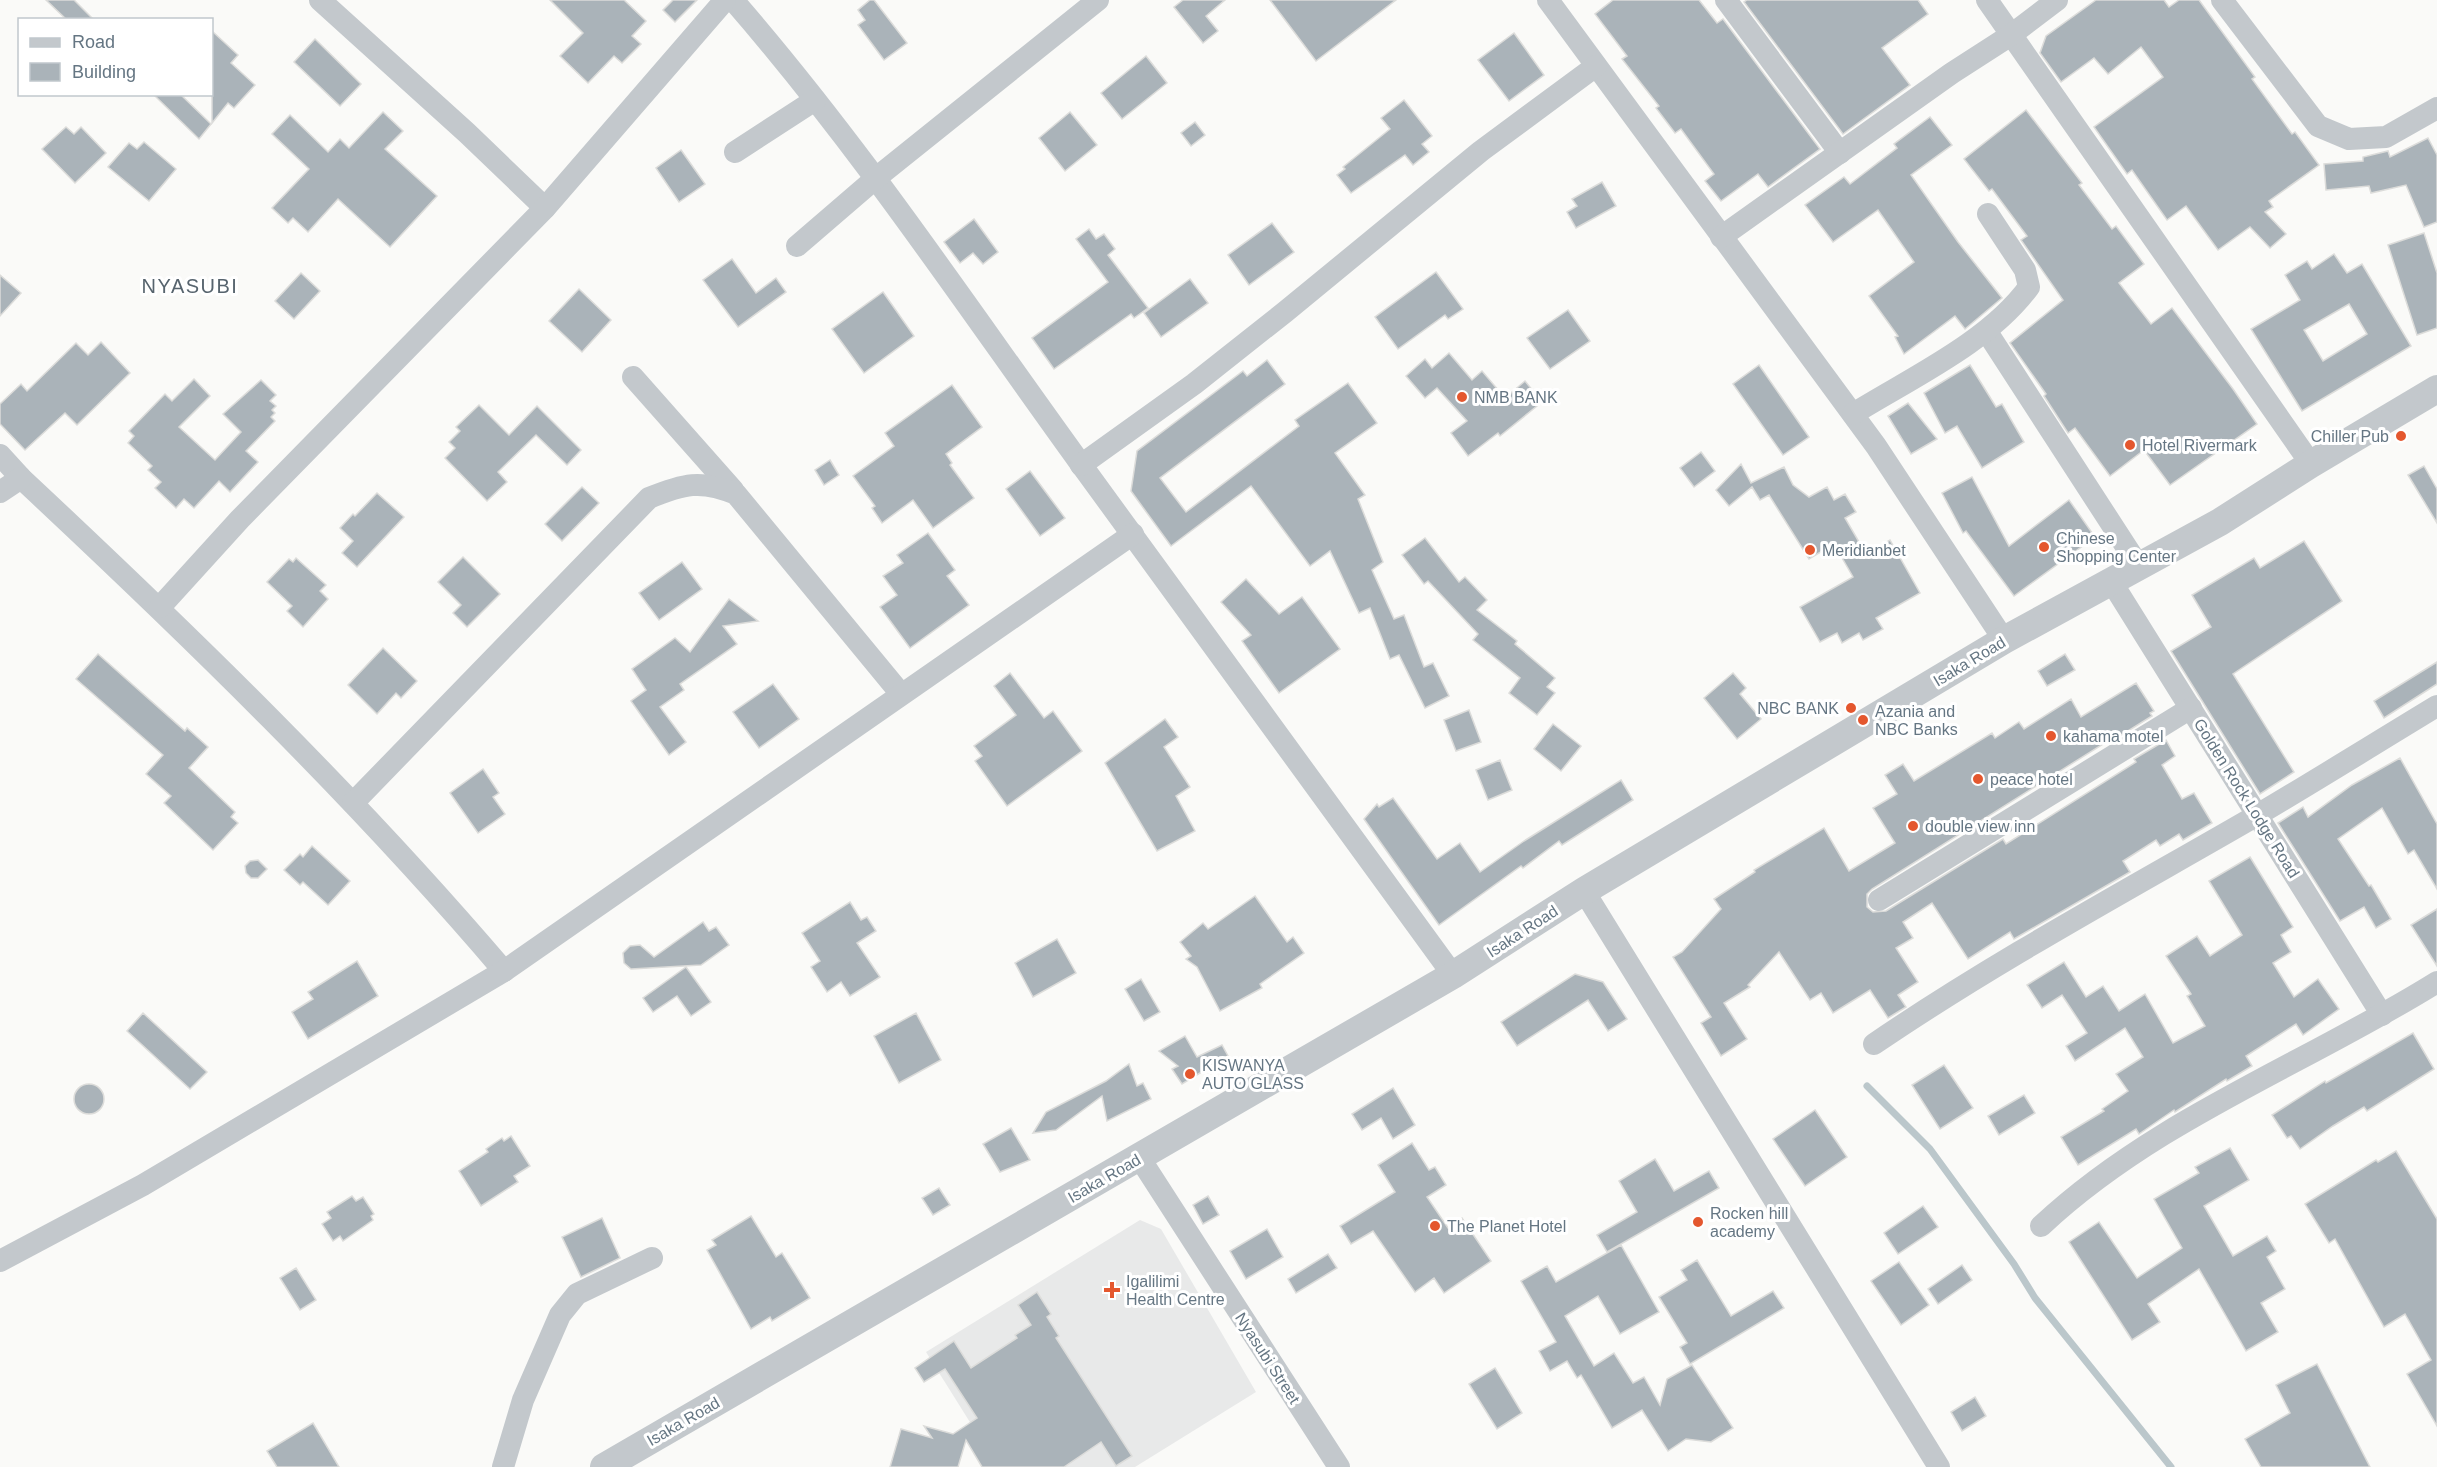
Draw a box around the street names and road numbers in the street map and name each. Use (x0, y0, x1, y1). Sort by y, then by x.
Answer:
street label: Isaka Road (1930, 633, 2008, 690)
street label: Golden Rock Lodge Road (2191, 716, 2303, 881)
street label: Isaka Road (1484, 902, 1561, 961)
street label: Isaka Road (1065, 1151, 1144, 1206)
street label: Nyasubi Street (1232, 1310, 1304, 1407)
street label: Isaka Road (644, 1394, 723, 1449)

